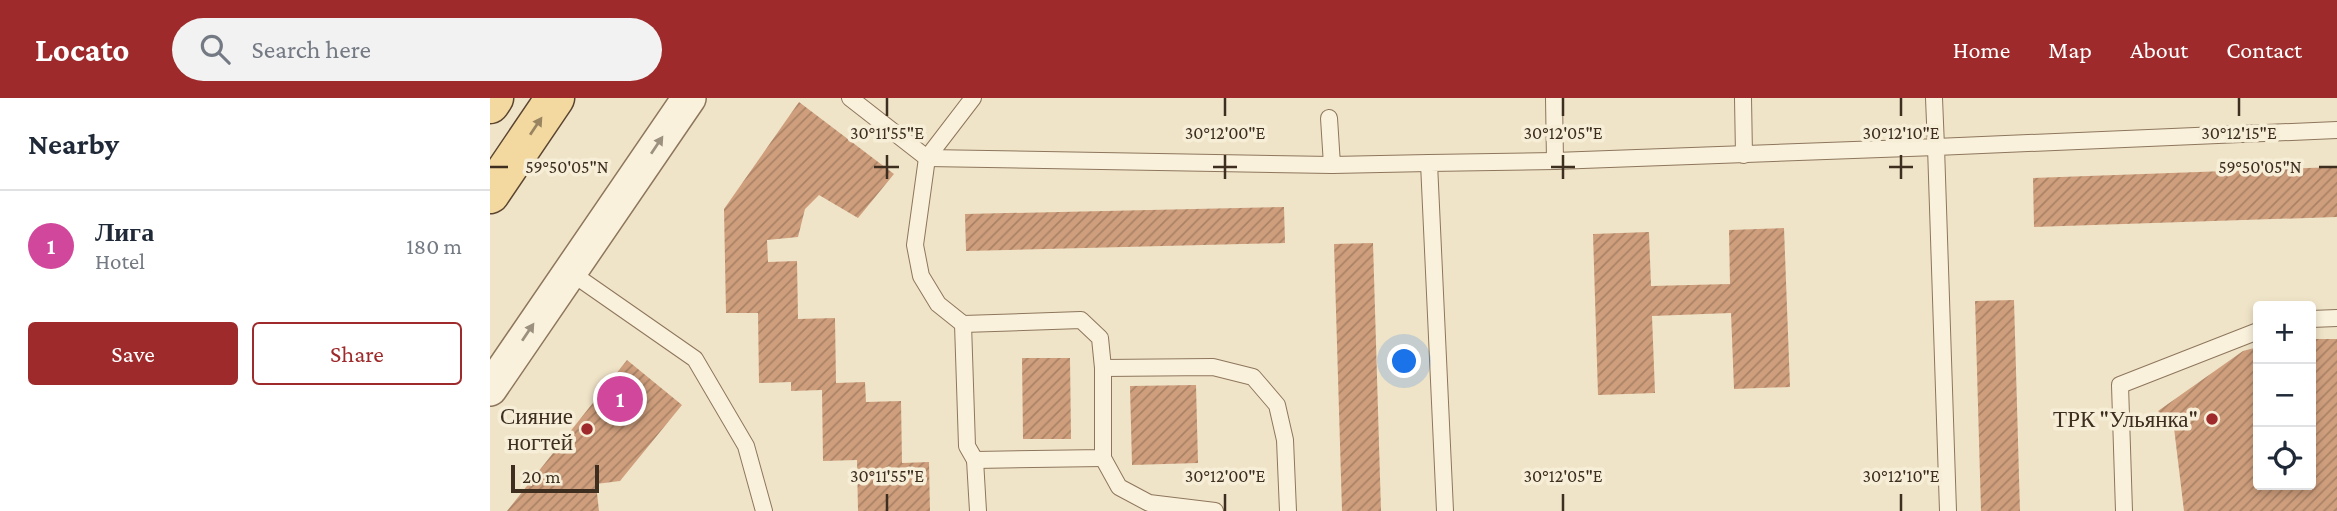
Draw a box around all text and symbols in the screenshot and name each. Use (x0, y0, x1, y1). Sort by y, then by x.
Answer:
search box (172, 18, 662, 81)
icon: search (196, 30, 234, 68)
text: Locato (35, 31, 130, 68)
text: Search here (252, 35, 371, 64)
text: Home (1953, 36, 2010, 63)
text: Map (2048, 36, 2092, 63)
text: About (2130, 36, 2188, 63)
text: Contact (2226, 36, 2302, 63)
one-way arrow (529, 117, 543, 135)
text: 30°11'55"E (850, 123, 924, 143)
text: 30°12'00"E (1185, 123, 1266, 143)
text: 30°12'05"E (1523, 123, 1603, 143)
text: 30°12'10"E (1862, 123, 1940, 143)
text: 30°12'15"E (2201, 123, 2277, 143)
text: Nearby (28, 127, 119, 160)
one-way arrow (650, 136, 664, 154)
text: 59°50'05"N (525, 157, 609, 177)
text: 59°50'05"N (2218, 157, 2302, 177)
text: Лига (95, 218, 154, 247)
text: 1 (47, 233, 55, 259)
text: 180 m (406, 233, 462, 259)
text: Hotel (95, 248, 145, 274)
map controls (2253, 301, 2316, 490)
button: + (2253, 301, 2316, 364)
button: Save (28, 322, 238, 385)
button: Share (252, 322, 462, 385)
one-way arrow (522, 323, 535, 342)
your location (1387, 344, 1421, 378)
button: − (2253, 364, 2316, 427)
pin: 1 (597, 373, 643, 425)
place label: Сияние ногтей (500, 403, 573, 455)
place label: ТРК "Ульянка" (2053, 406, 2198, 432)
marker: ТРК "Ульянка" (2204, 411, 2220, 427)
marker: Сияние ногтей (579, 421, 595, 437)
button: locate (2253, 427, 2316, 490)
scale bar (511, 462, 598, 494)
text: 20 m (522, 466, 561, 487)
text: 30°11'55"E (850, 466, 924, 486)
text: 30°12'00"E (1185, 466, 1266, 486)
text: 30°12'05"E (1523, 466, 1603, 486)
text: 30°12'10"E (1862, 466, 1940, 486)

